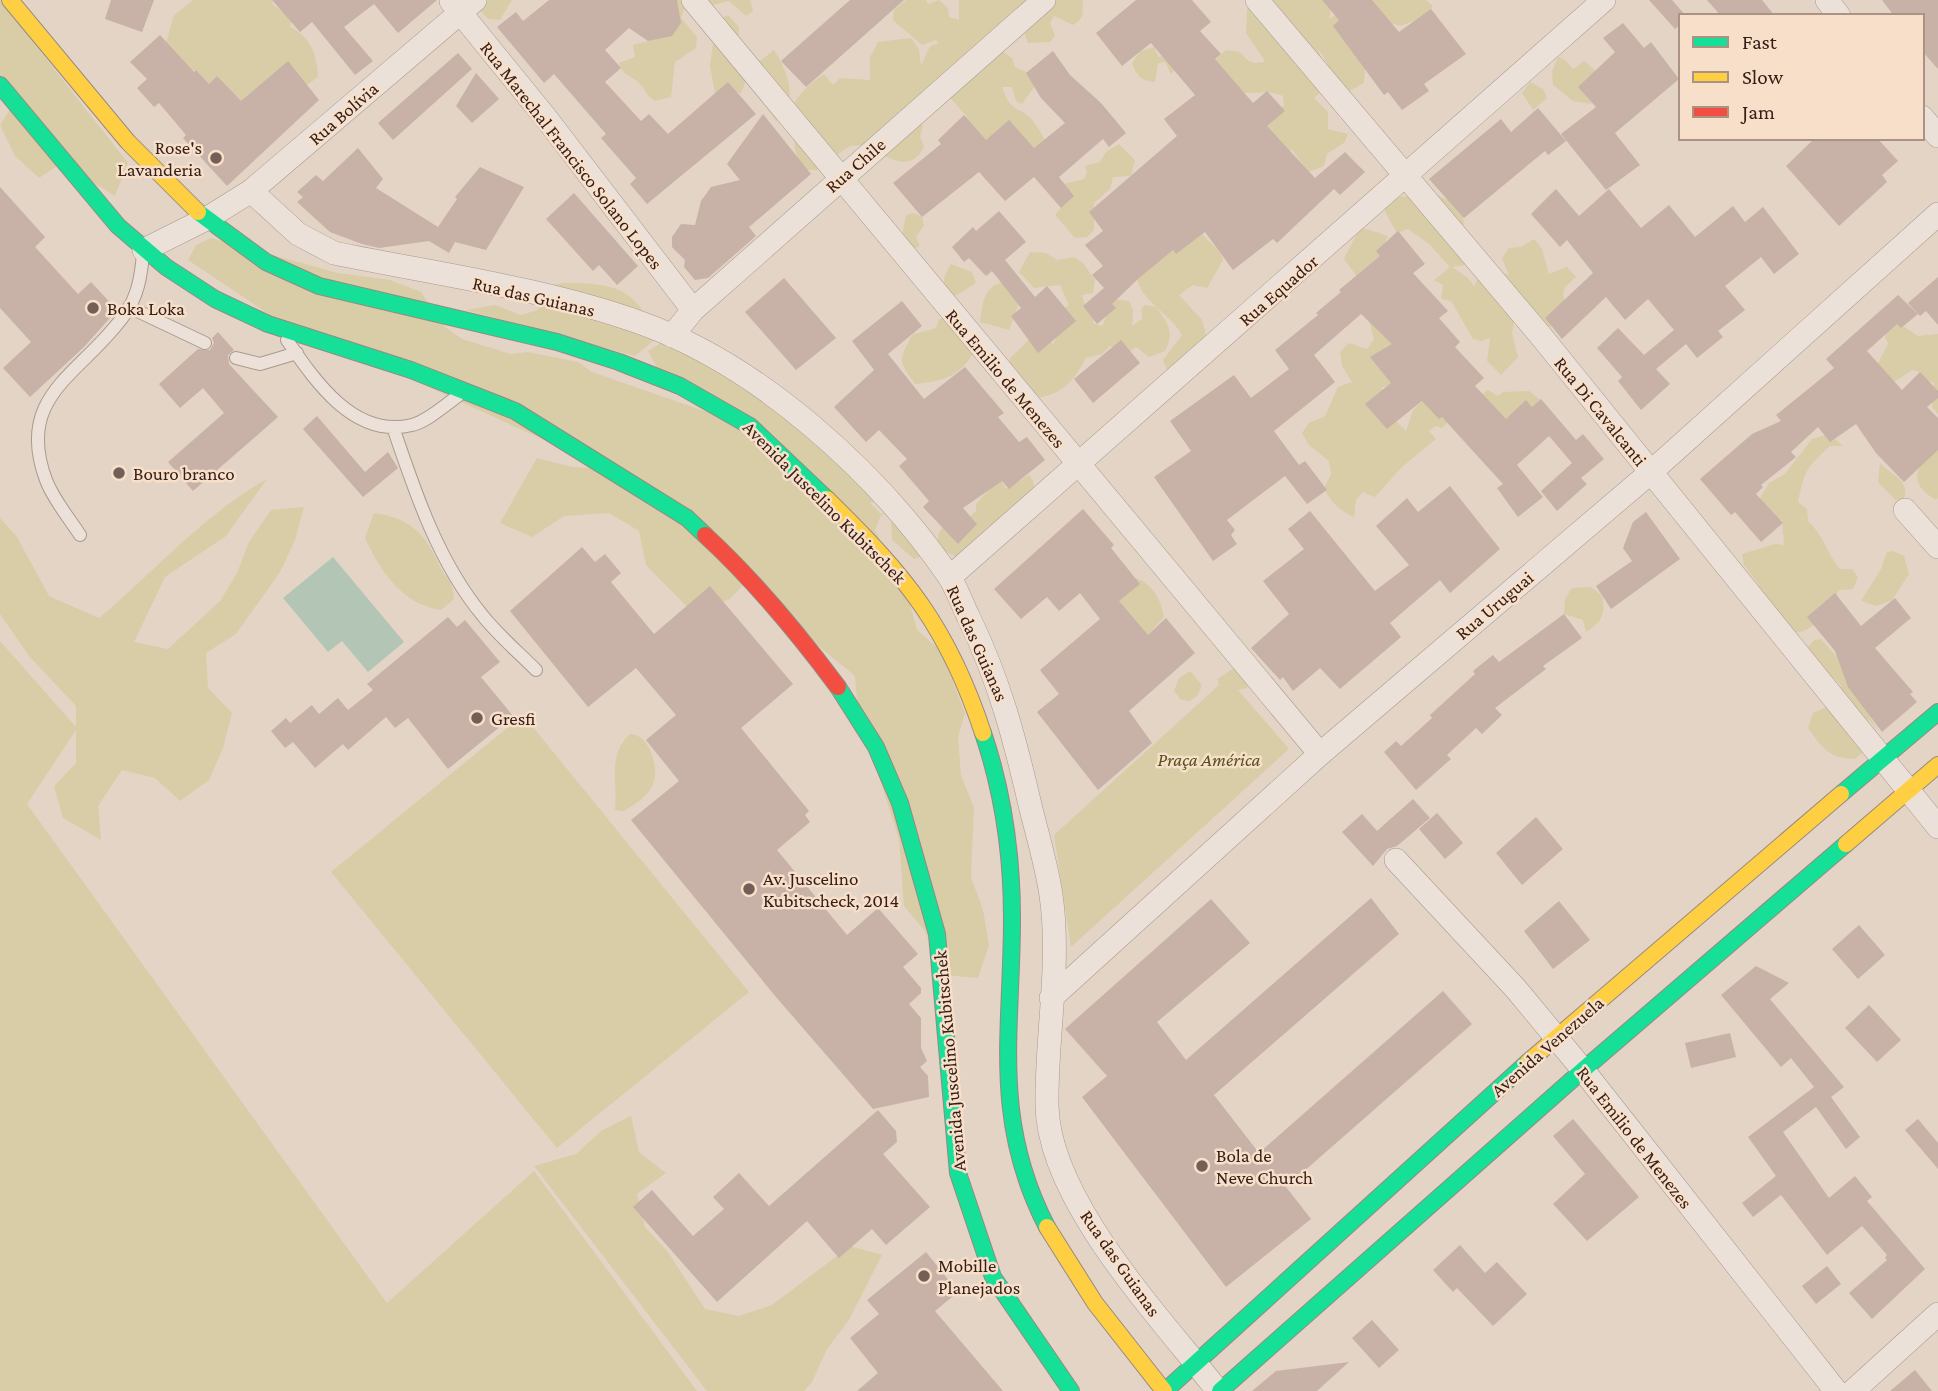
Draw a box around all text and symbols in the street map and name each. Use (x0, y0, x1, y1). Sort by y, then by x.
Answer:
legend (1679, 14, 1924, 140)
text: Fast (1742, 30, 1778, 54)
street label: Rua Marechal Francisco Solano Lopes (476, 37, 667, 273)
text: Slow (1742, 65, 1784, 89)
street label: Rua Bolívia (304, 77, 382, 149)
text: Jam (1740, 100, 1775, 124)
street label: Rua Chile (821, 134, 890, 197)
place label: Rose's Lavanderia (117, 137, 202, 180)
marker: Rose's Lavanderia (208, 150, 224, 166)
street label: Rua Equador (1235, 250, 1322, 330)
street label: Rua das Guianas (471, 272, 597, 321)
place label: Boka Loka (107, 298, 185, 319)
marker: Boka Loka (85, 300, 101, 316)
street label: Rua Emilio de Menezes (941, 305, 1070, 452)
street label: Rua Di Cavalcanti (1550, 353, 1651, 470)
street label: Avenida Juscelino Kubitschek (739, 417, 911, 589)
place label: Bouro branco (133, 463, 235, 484)
marker: Bouro branco (111, 465, 127, 481)
street label: Rua Uruguai (1451, 567, 1537, 644)
street label: Rua das Guianas (943, 582, 1013, 705)
place label: Gresfi (491, 708, 535, 729)
marker: Gresfi (469, 710, 485, 726)
park label: Praça América (1157, 749, 1261, 770)
place label: Av. Juscelino Kubitscheck, 2014 (763, 868, 899, 911)
marker: Av. Juscelino Kubitscheck, 2014 (741, 881, 757, 897)
street label: Avenida Juscelino Kubitschek (929, 949, 970, 1172)
street label: Avenida Venezuela (1487, 992, 1608, 1101)
street label: Rua Emilio de Menezes (1573, 1062, 1697, 1213)
place label: Bola de Neve Church (1216, 1145, 1313, 1188)
marker: Bola de Neve Church (1194, 1158, 1210, 1174)
street label: Rua das Guianas (1076, 1206, 1165, 1320)
place label: Mobille Planejados (938, 1255, 1020, 1299)
marker: Mobille Planejados (916, 1268, 932, 1284)

